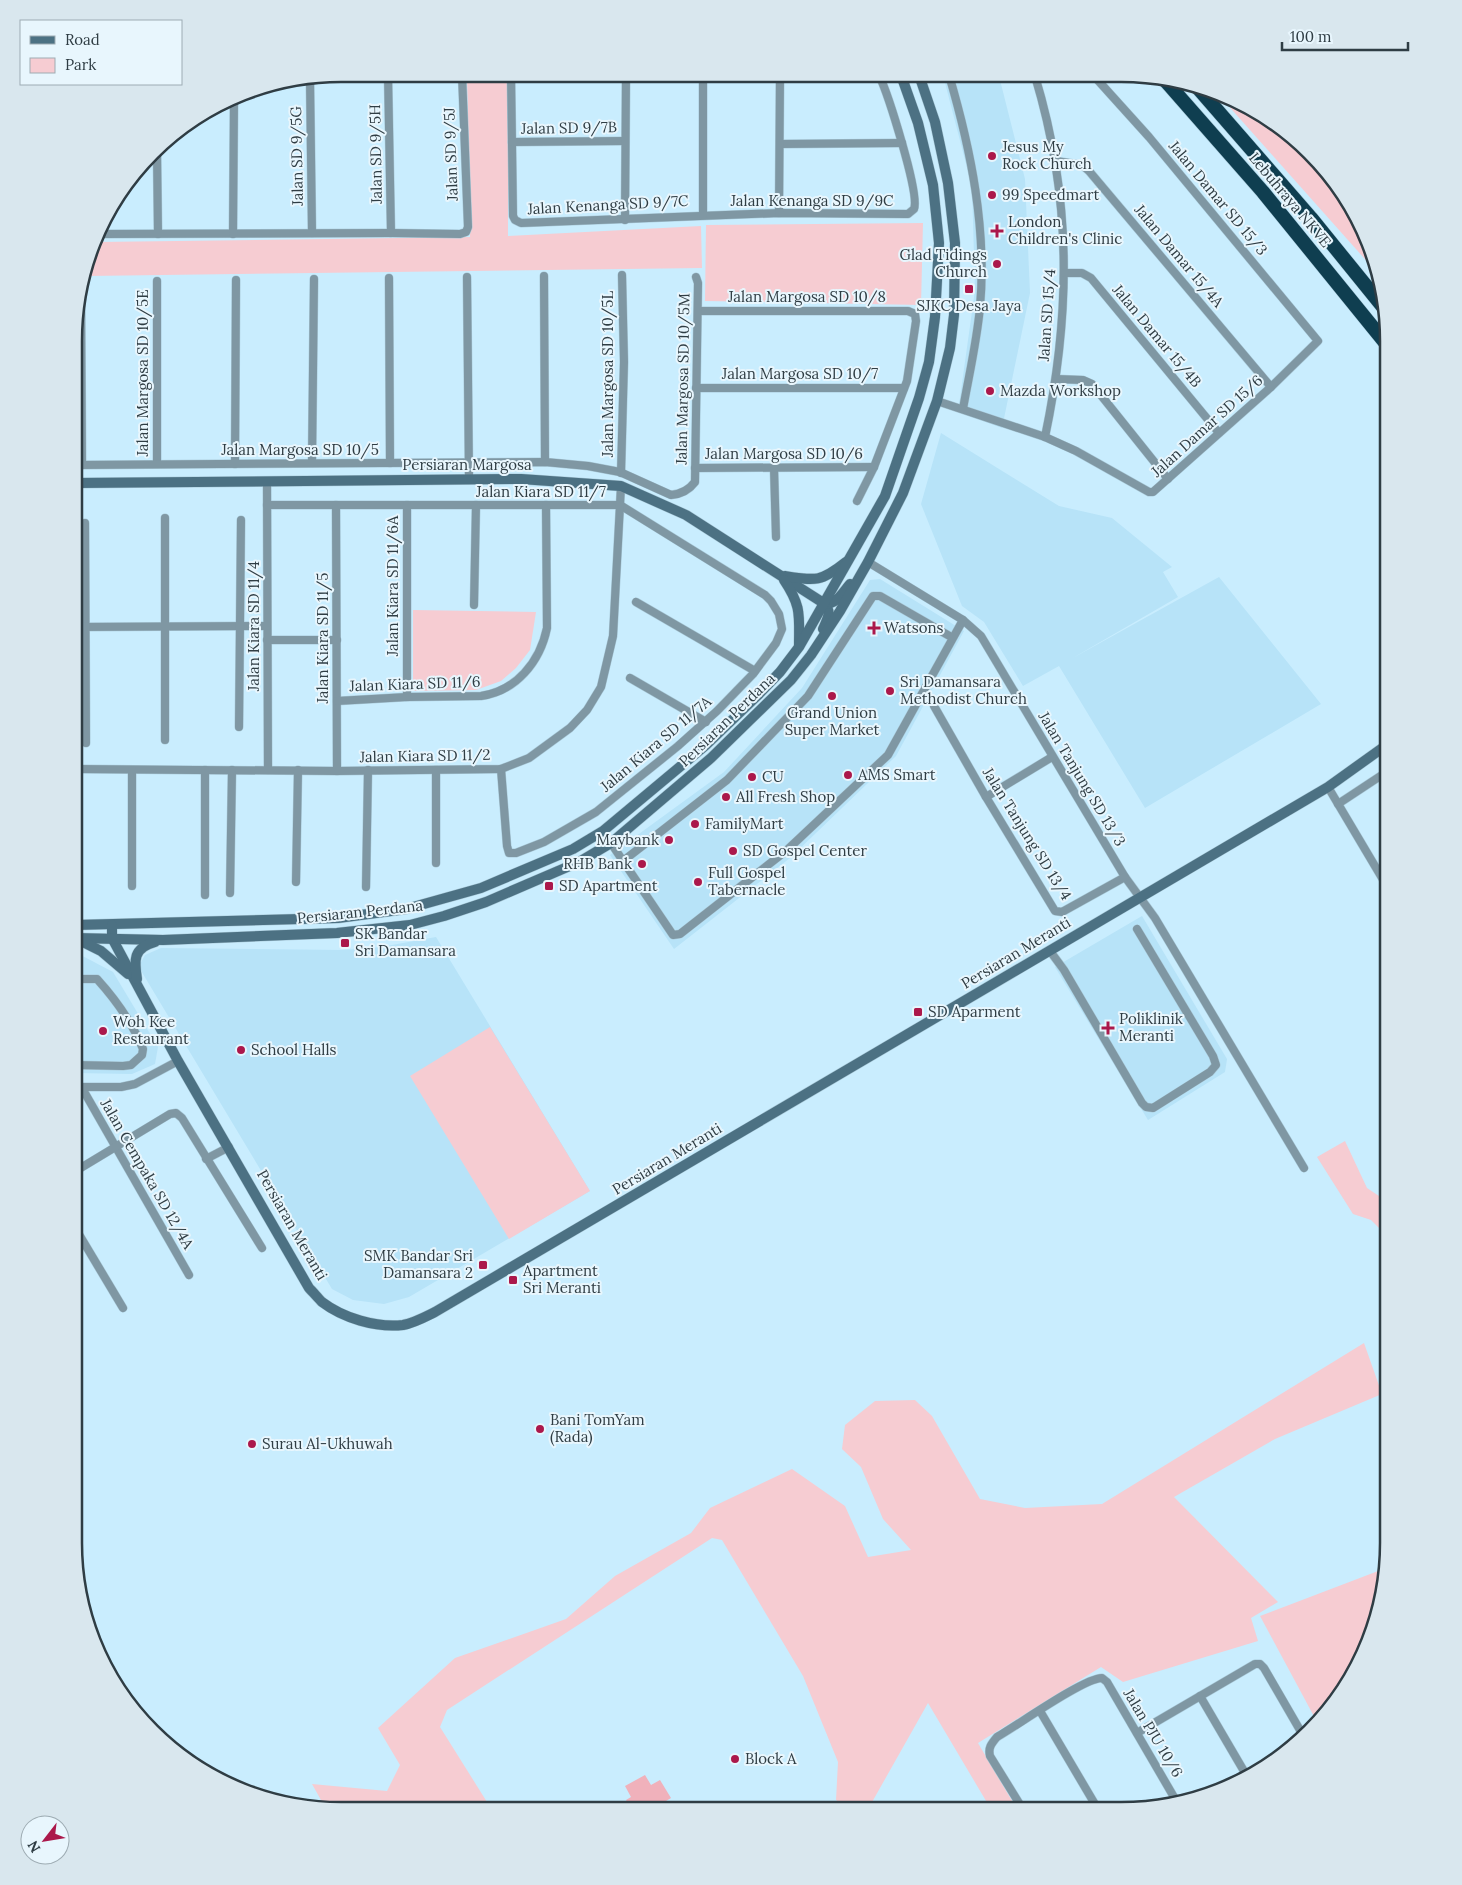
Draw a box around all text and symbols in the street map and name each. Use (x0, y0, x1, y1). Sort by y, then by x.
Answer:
legend (20, 20, 182, 85)
scale bar (1282, 20, 1408, 52)
text: 100 m (1290, 27, 1331, 46)
text: Road (65, 30, 100, 49)
text: Park (65, 55, 96, 74)
street label: Jalan SD 9/5H (365, 104, 387, 205)
street label: Jalan SD 9/5G (286, 106, 308, 207)
street label: Jalan SD 9/5J (439, 106, 463, 202)
street label: Jalan SD 9/7B (520, 117, 617, 139)
street label: Jalan Damar SD 15/3 (1163, 136, 1272, 260)
place label: Jesus My Rock Church (1001, 137, 1092, 173)
street label: Lebuhraya NKVE (1245, 148, 1336, 251)
marker: Jesus My Rock Church (986, 150, 998, 162)
place label: 99 Speedmart (1002, 185, 1099, 204)
marker: 99 Speedmart (986, 189, 998, 201)
street label: Jalan Kenanga SD 9/7C (526, 191, 690, 219)
street label: Jalan Kenanga SD 9/9C (729, 191, 894, 211)
street label: Jalan Damar 15/4A (1129, 200, 1228, 312)
place label: London Children's Clinic (1008, 212, 1122, 248)
marker: London Children's Clinic (990, 224, 1004, 238)
place label: Glad Tidings Church (900, 245, 987, 281)
marker: Glad Tidings Church (991, 258, 1003, 270)
street label: Jalan SD 15/4 (1034, 268, 1060, 363)
street label: Jalan Damar 15/4B (1107, 280, 1206, 392)
marker: SJKC Desa Jaya (963, 283, 975, 295)
street label: Jalan Margosa SD 10/8 (727, 287, 886, 307)
street label: Jalan Margosa SD 10/5E (133, 289, 153, 458)
street label: Jalan Margosa SD 10/5L (598, 290, 618, 458)
street label: Jalan Margosa SD 10/5M (671, 293, 694, 466)
place label: SJKC Desa Jaya (917, 296, 1022, 315)
street label: Jalan Margosa SD 10/7 (721, 364, 878, 384)
street label: Jalan Damar SD 15/6 (1146, 370, 1267, 482)
place label: Mazda Workshop (1000, 381, 1121, 400)
marker: Mazda Workshop (984, 385, 996, 397)
street label: Jalan Margosa SD 10/5 (220, 440, 379, 460)
street label: Jalan Margosa SD 10/6 (704, 444, 863, 464)
street label: Persiaran Margosa (402, 455, 532, 474)
street label: Jalan Kiara SD 11/7 (475, 482, 606, 502)
street label: Jalan Kiara SD 11/6A (383, 515, 403, 657)
street label: Jalan Kiara SD 11/4 (244, 561, 264, 692)
street label: Jalan Kiara SD 11/5 (313, 572, 333, 705)
place label: Watsons (884, 618, 944, 637)
marker: Watsons (868, 622, 880, 634)
street label: Persiaran Perdana (674, 669, 779, 770)
street label: Jalan Kiara SD 11/6 (348, 672, 481, 696)
place label: Sri Damansara Methodist Church (900, 672, 1027, 708)
marker: Sri Damansara Methodist Church (884, 685, 896, 697)
marker: Grand Union Super Market (826, 690, 838, 702)
street label: Jalan Kiara SD 11/7A (596, 691, 716, 797)
place label: Grand Union Super Market (785, 703, 880, 739)
street label: Jalan Tanjung SD 13/3 (1033, 707, 1130, 850)
street label: Jalan Kiara SD 11/2 (358, 745, 491, 767)
street label: Jalan Tanjung SD 13/4 (977, 763, 1076, 904)
place label: AMS Smart (857, 765, 936, 784)
place label: CU (762, 767, 784, 786)
marker: AMS Smart (842, 769, 854, 781)
marker: CU (746, 771, 758, 783)
place label: All Fresh Shop (735, 787, 835, 806)
marker: All Fresh Shop (720, 791, 732, 803)
place label: FamilyMart (705, 814, 784, 833)
marker: FamilyMart (689, 818, 701, 830)
place label: Maybank (596, 830, 659, 849)
marker: Maybank (663, 834, 675, 846)
place label: SD Gospel Center (743, 841, 867, 860)
marker: SD Gospel Center (727, 845, 739, 857)
place label: RHB Bank (563, 854, 632, 873)
marker: RHB Bank (636, 858, 648, 870)
place label: Full Gospel Tabernacle (708, 863, 785, 899)
place label: SD Apartment (559, 876, 658, 895)
marker: Full Gospel Tabernacle (692, 876, 704, 888)
marker: SD Apartment (543, 880, 555, 892)
street label: Persiaran Perdana (296, 895, 424, 928)
street label: Persiaran Meranti (957, 912, 1074, 993)
place label: SK Bandar Sri Damansara (355, 924, 456, 960)
marker: SK Bandar Sri Damansara (339, 937, 351, 949)
place label: SD Aparment (928, 1002, 1021, 1021)
marker: SD Aparment (912, 1006, 924, 1018)
place label: Poliklinik Meranti (1119, 1009, 1183, 1045)
place label: Woh Kee Restaurant (113, 1012, 189, 1048)
marker: Poliklinik Meranti (1101, 1021, 1115, 1035)
marker: Woh Kee Restaurant (97, 1025, 109, 1037)
place label: School Halls (251, 1040, 337, 1059)
marker: School Halls (235, 1044, 247, 1056)
street label: Jalan Cempaka SD 12/4A (95, 1094, 199, 1253)
street label: Persiaran Meranti (608, 1118, 725, 1199)
street label: Persiaran Meranti (253, 1166, 332, 1283)
place label: SMK Bandar Sri Damansara 2 (364, 1246, 473, 1282)
marker: SMK Bandar Sri Damansara 2 (477, 1259, 489, 1271)
place label: Apartment Sri Meranti (522, 1261, 601, 1297)
marker: Apartment Sri Meranti (507, 1274, 519, 1286)
place label: Bani TomYam (Rada) (550, 1410, 645, 1447)
marker: Bani TomYam (Rada) (534, 1423, 546, 1435)
place label: Surau Al-Ukhuwah (262, 1434, 393, 1453)
marker: Surau Al-Ukhuwah (246, 1438, 258, 1450)
street label: Jalan PJU 10/6 (1118, 1684, 1187, 1781)
place label: Block A (745, 1749, 797, 1768)
marker: Block A (729, 1753, 741, 1765)
north arrow (20, 1815, 70, 1865)
text: N (23, 1837, 44, 1856)

